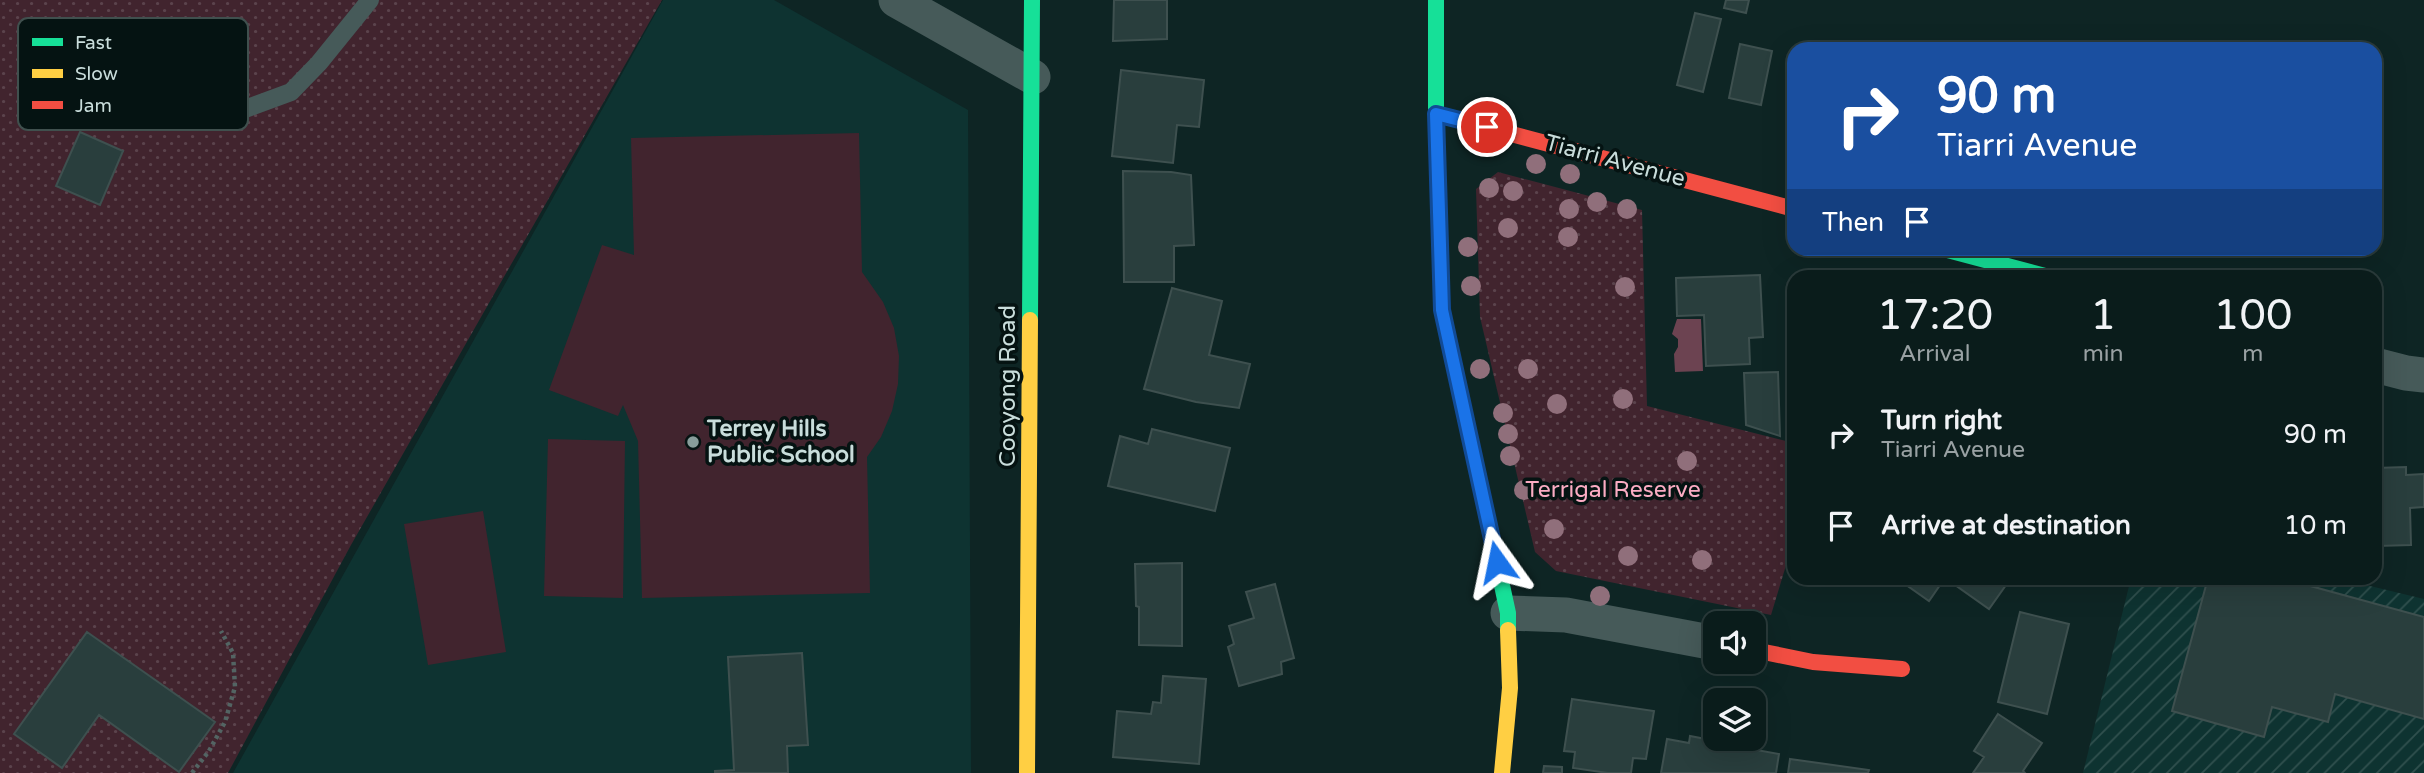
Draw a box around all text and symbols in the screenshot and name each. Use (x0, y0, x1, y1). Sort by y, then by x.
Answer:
legend (18, 18, 248, 130)
text: Fast (75, 32, 112, 54)
text: Slow (75, 63, 118, 85)
text: 90 m (1937, 67, 2056, 126)
icon: right (1822, 70, 1913, 161)
text: Jam (75, 95, 112, 117)
pin (1457, 97, 1517, 157)
icon: arrive (1468, 108, 1506, 146)
text: Tiarri Avenue (1937, 127, 2137, 165)
street label: Tiarri Avenue (1542, 129, 1688, 193)
icon: arrive (1898, 203, 1936, 241)
text: Then (1822, 207, 1884, 238)
text: 17:20 (1877, 290, 1993, 341)
text: 1 (2090, 290, 2116, 341)
text: 100 (2213, 290, 2292, 341)
street label: Cooyong Road (994, 305, 1022, 467)
text: Arrival (1899, 340, 1970, 368)
text: min (2083, 340, 2124, 368)
text: m (2242, 340, 2263, 368)
text: Turn right (1881, 405, 2002, 436)
place label: Terrey Hills Public School (706, 415, 855, 469)
icon: right (1822, 416, 1860, 454)
text: 90 m (2284, 419, 2347, 450)
marker: Terrey Hills Public School (685, 434, 701, 450)
text: Tiarri Avenue (1881, 436, 2025, 464)
park label: Terrigal Reserve (1525, 476, 1701, 504)
icon: arrive (1822, 507, 1860, 545)
text: Arrive at destination (1881, 510, 2131, 541)
text: 10 m (2284, 510, 2347, 541)
position arrow (1460, 525, 1534, 599)
map controls (1703, 611, 1766, 751)
button: sound (1703, 611, 1766, 674)
button: layers (1703, 688, 1766, 751)

